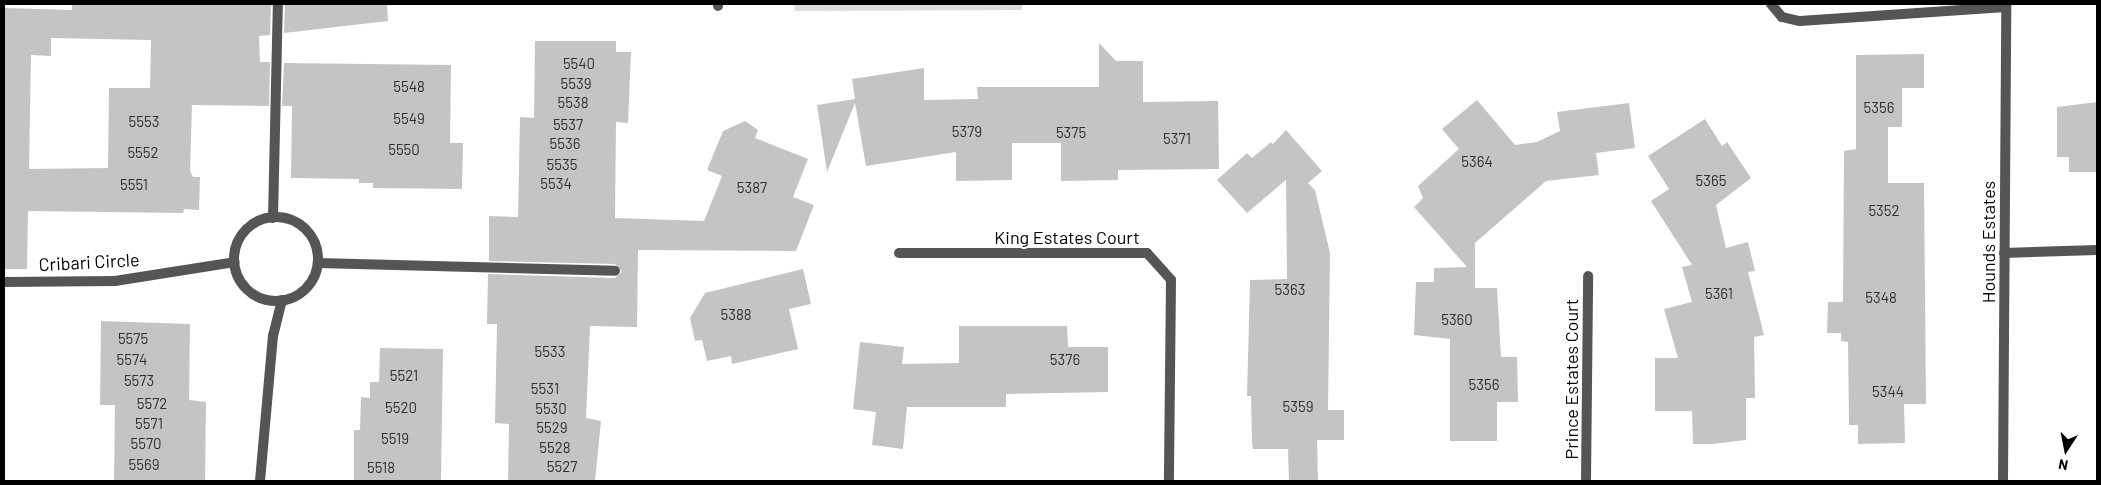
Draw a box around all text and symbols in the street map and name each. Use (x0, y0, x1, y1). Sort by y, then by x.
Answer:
house number: 5540 (563, 55, 595, 73)
house number: 5539 (561, 75, 591, 93)
house number: 5548 (393, 78, 425, 96)
house number: 5538 (558, 94, 588, 112)
house number: 5356 (1864, 99, 1894, 117)
house number: 5549 (393, 110, 425, 128)
house number: 5553 (129, 113, 159, 131)
house number: 5537 (553, 116, 583, 134)
house number: 5379 (952, 123, 982, 141)
house number: 5375 (1056, 124, 1086, 142)
house number: 5371 (1163, 130, 1191, 148)
house number: 5536 (550, 135, 580, 153)
house number: 5550 (388, 141, 420, 159)
house number: 5552 (127, 144, 159, 162)
house number: 5364 (1461, 153, 1493, 171)
house number: 5535 (547, 156, 577, 174)
house number: 5365 (1696, 172, 1726, 190)
house number: 5534 (540, 175, 572, 193)
house number: 5551 (120, 176, 148, 194)
house number: 5387 (737, 179, 767, 197)
street label: Hounds Estates (1977, 181, 1999, 303)
house number: 5352 (1868, 202, 1900, 220)
street label: King Estates Court (994, 226, 1140, 248)
street label: Cribari Circle (38, 249, 140, 275)
house number: 5363 (1275, 281, 1305, 299)
house number: 5361 (1705, 285, 1733, 303)
house number: 5348 (1865, 289, 1897, 307)
street label: Prince Estates Court (1560, 299, 1582, 459)
house number: 5388 (720, 306, 752, 324)
house number: 5360 (1441, 311, 1473, 329)
house number: 5575 (118, 330, 148, 348)
house number: 5533 (535, 343, 565, 361)
house number: 5574 (117, 351, 147, 369)
house number: 5376 (1050, 351, 1080, 369)
house number: 5521 (390, 367, 418, 385)
house number: 5573 (124, 372, 154, 390)
house number: 5356 (1469, 376, 1499, 394)
house number: 5531 (531, 380, 559, 398)
house number: 5344 (1872, 383, 1904, 401)
house number: 5572 (137, 395, 167, 413)
house number: 5359 (1283, 398, 1313, 416)
house number: 5520 (385, 399, 417, 417)
house number: 5530 (535, 400, 567, 418)
house number: 5571 (135, 415, 163, 433)
house number: 5529 (536, 419, 568, 437)
north arrow (2041, 425, 2091, 475)
house number: 5519 (381, 430, 409, 448)
house number: 5570 (131, 435, 161, 453)
house number: 5528 (539, 439, 571, 457)
house number: 5569 (129, 456, 159, 474)
text: N (2057, 456, 2069, 474)
house number: 5527 (547, 458, 577, 476)
house number: 5518 (367, 459, 395, 477)

